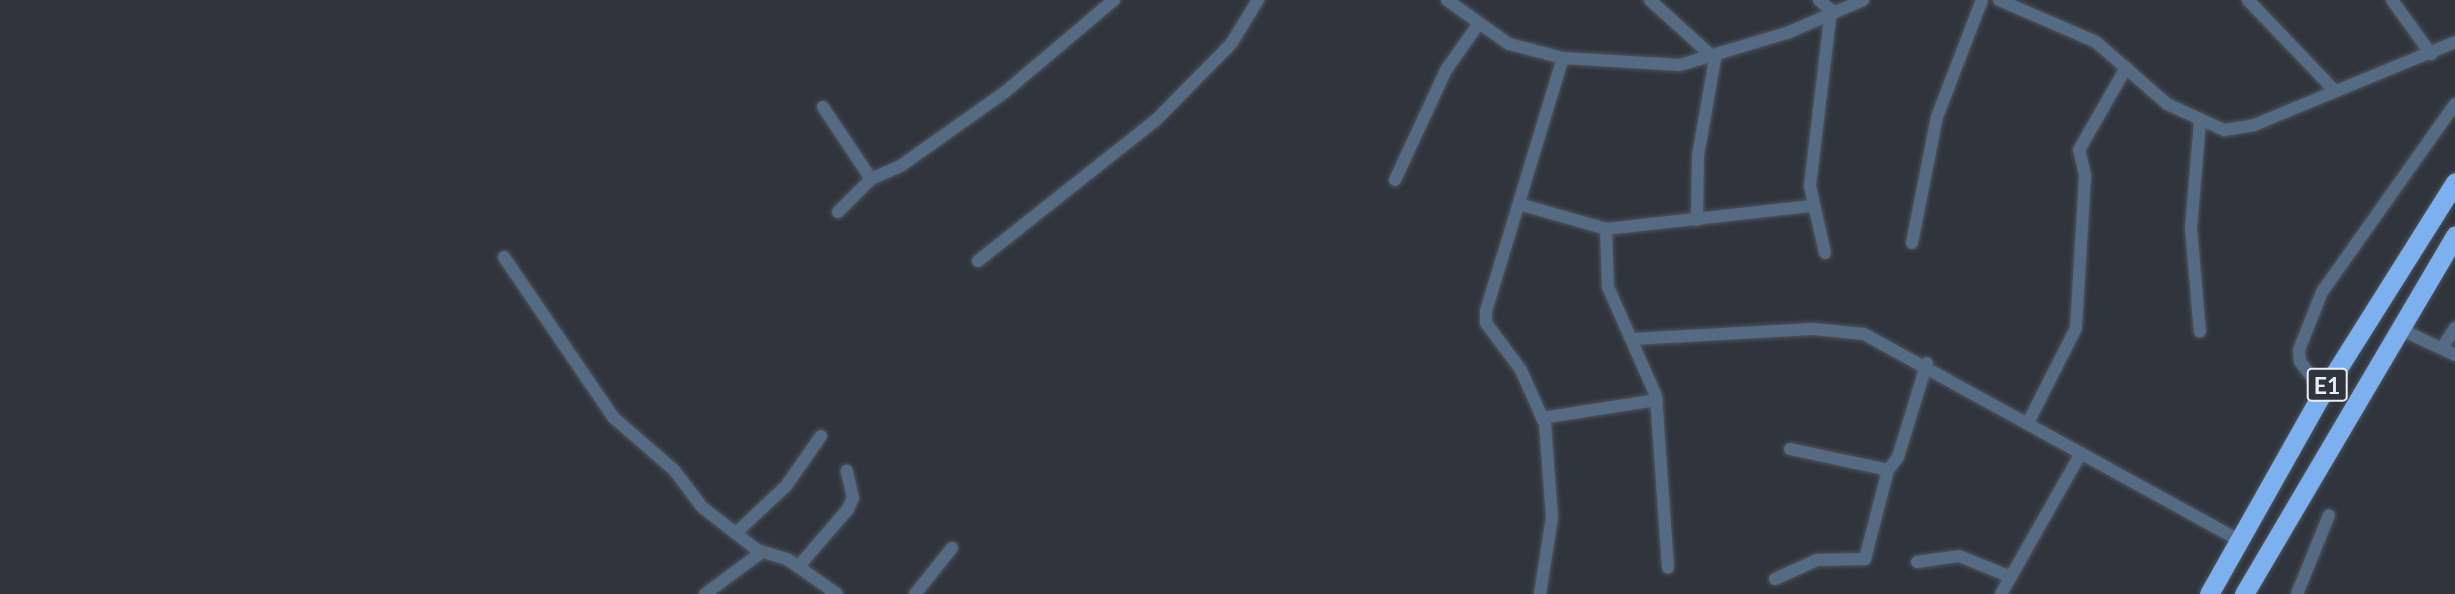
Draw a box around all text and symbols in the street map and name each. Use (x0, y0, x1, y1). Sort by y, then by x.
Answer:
road number: E1 (2306, 366, 2348, 404)

